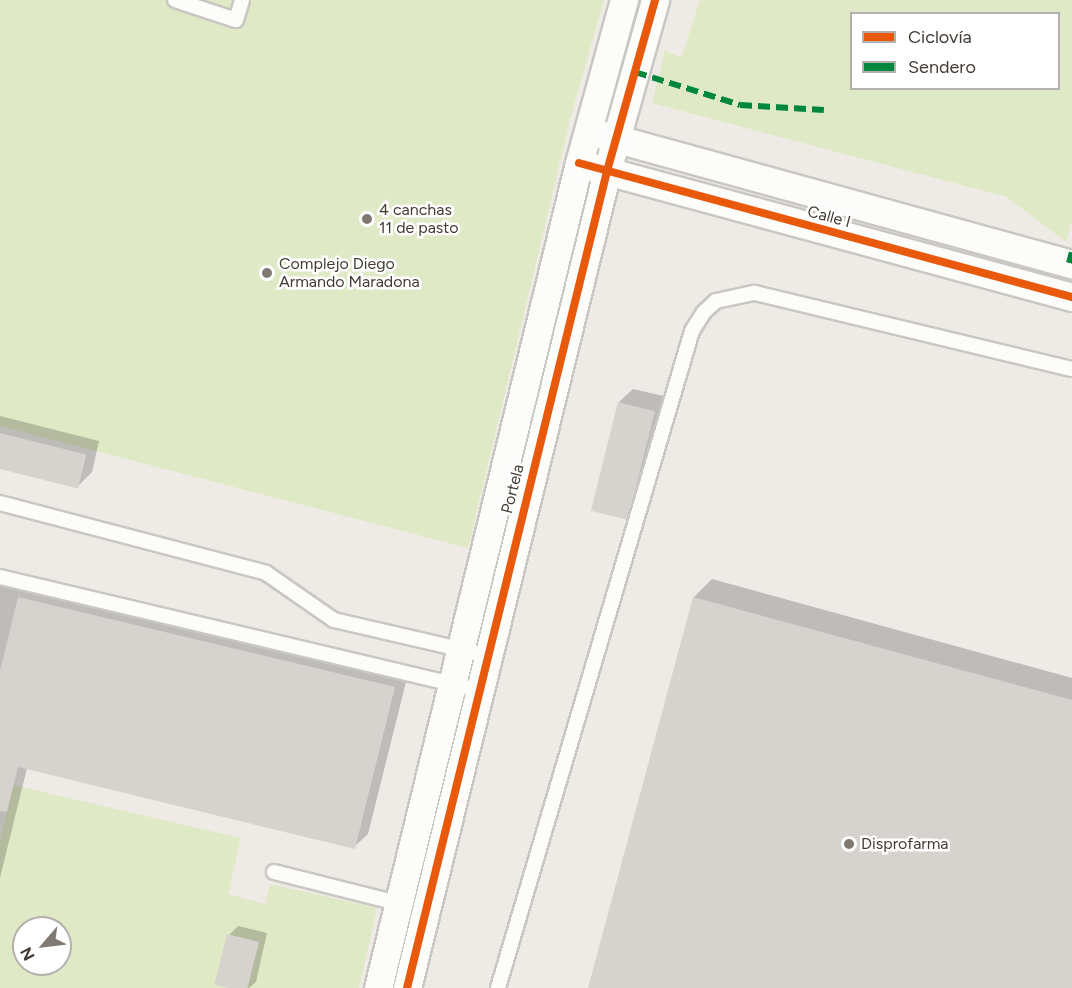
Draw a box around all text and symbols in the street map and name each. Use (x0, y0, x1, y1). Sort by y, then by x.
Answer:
legend (850, 12, 1060, 90)
text: Ciclovía (908, 26, 972, 48)
text: Sendero (908, 56, 976, 78)
place label: 4 canchas 11 de pasto (379, 200, 459, 238)
street label: Calle I (805, 202, 853, 232)
marker: 4 canchas 11 de pasto (360, 212, 374, 226)
place label: Complejo Diego Armando Maradona (279, 254, 420, 292)
marker: Complejo Diego Armando Maradona (260, 266, 274, 280)
street label: Portela (498, 462, 528, 516)
place label: Disprofarma (861, 834, 949, 854)
marker: Disprofarma (842, 837, 856, 851)
north arrow (12, 916, 72, 976)
text: N (16, 944, 39, 964)

